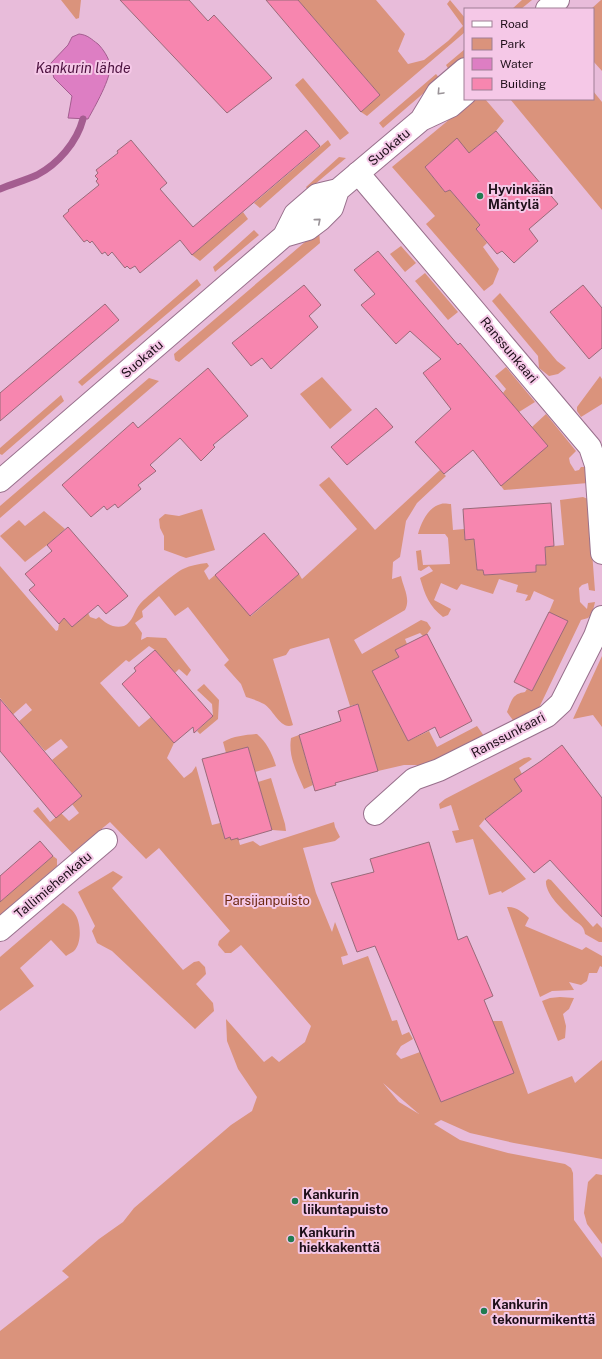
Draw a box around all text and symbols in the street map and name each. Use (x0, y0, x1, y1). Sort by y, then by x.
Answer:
legend (464, 8, 594, 100)
text: Road (500, 17, 528, 31)
text: Park (500, 37, 526, 51)
text: Water (500, 57, 534, 71)
water label: Kankurin lähde (35, 60, 131, 76)
text: Building (500, 77, 546, 91)
one-way arrow (437, 87, 444, 94)
street label: Suokatu (365, 125, 413, 169)
place label: Hyvinkään Mäntylä (488, 182, 553, 212)
marker: Hyvinkään Mäntylä (475, 191, 485, 201)
one-way arrow (313, 218, 321, 225)
street label: Ranssunkaari (477, 314, 541, 386)
street label: Suokatu (118, 337, 166, 381)
street label: Ranssunkaari (469, 709, 547, 761)
street label: Tallimiehenkatu (11, 848, 95, 922)
park label: Parsijanpuisto (224, 893, 310, 908)
place label: Kankurin liikuntapuisto (303, 1187, 388, 1217)
marker: Kankurin liikuntapuisto (290, 1196, 300, 1206)
place label: Kankurin hiekkakenttä (299, 1225, 380, 1255)
marker: Kankurin hiekkakenttä (286, 1234, 296, 1244)
place label: Kankurin tekonurmikenttä (492, 1297, 595, 1327)
marker: Kankurin tekonurmikenttä (479, 1306, 489, 1316)

